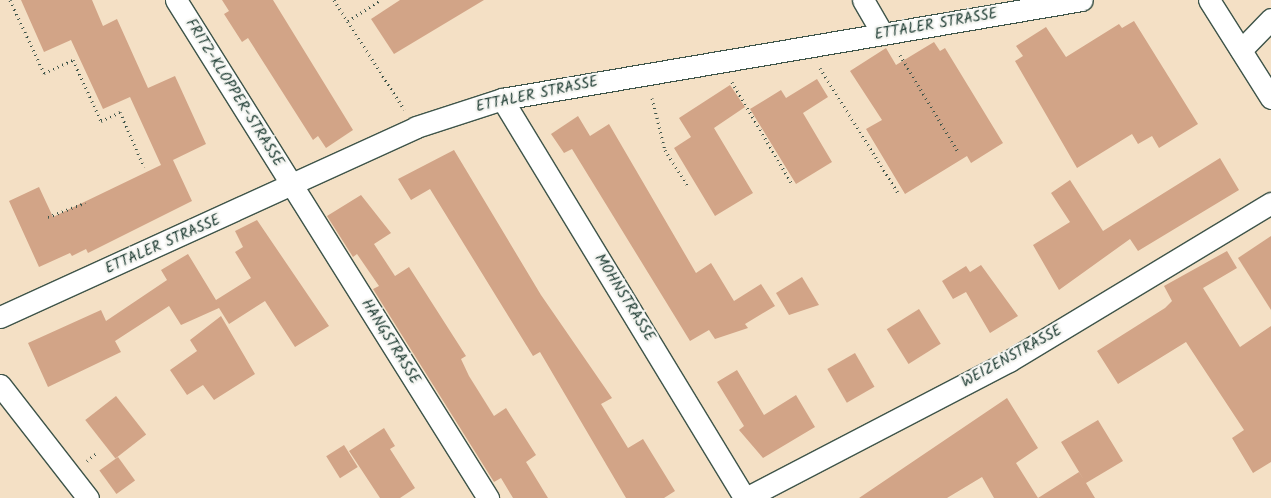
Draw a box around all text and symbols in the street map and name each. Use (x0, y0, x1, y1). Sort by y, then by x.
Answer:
street label: ETTALER STRASSE (873, 5, 999, 45)
street label: FRITZ-KLOPPER-STRASSE (181, 16, 287, 170)
street label: ETTALER STRASSE (474, 73, 600, 117)
street label: ETTALER STRASSE (103, 212, 223, 278)
street label: MOHNSTRASSE (590, 251, 658, 345)
street label: HANGSTRASSE (357, 296, 423, 388)
street label: WEIZENSTRASSE (959, 322, 1065, 392)

